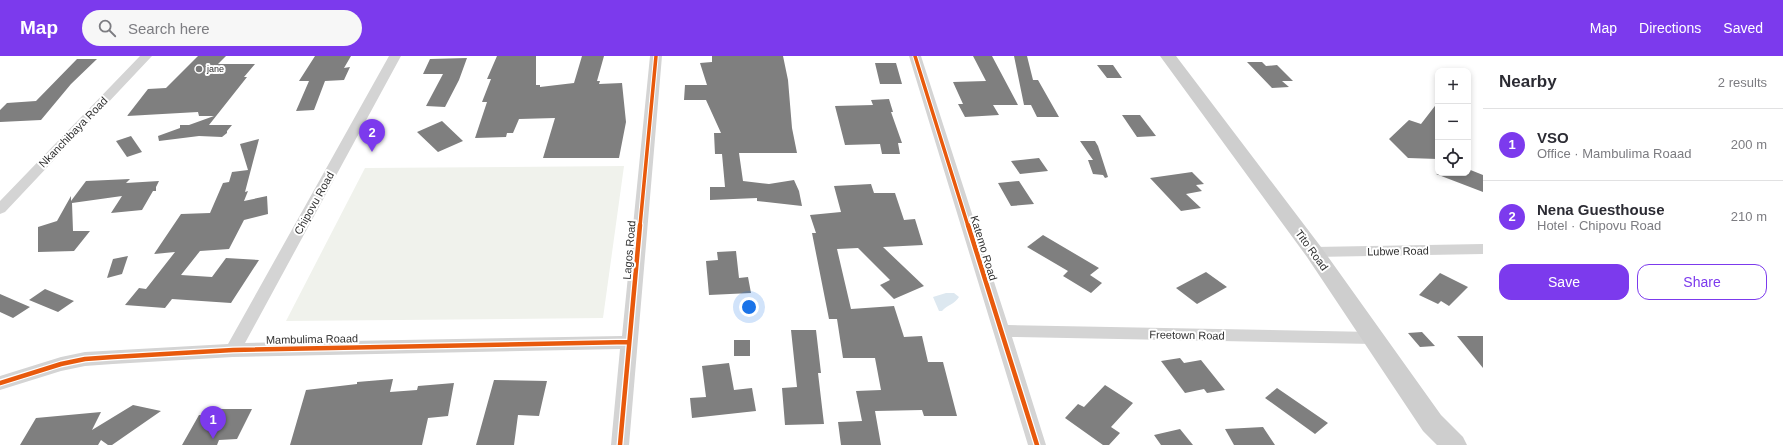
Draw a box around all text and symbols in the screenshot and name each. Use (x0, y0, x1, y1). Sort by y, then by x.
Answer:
search box (82, 10, 362, 46)
text: Map (20, 17, 58, 38)
icon: search (96, 17, 118, 39)
text: Search here (128, 20, 210, 37)
text: Map (1590, 20, 1617, 36)
text: Directions (1639, 20, 1701, 36)
text: Saved (1723, 20, 1763, 36)
marker: jane (194, 64, 204, 74)
place label: jane (206, 64, 224, 74)
map controls (1435, 68, 1471, 176)
button: + (1435, 68, 1471, 104)
text: Nearby (1499, 72, 1557, 91)
text: 2 results (1718, 75, 1767, 90)
street label: Nkanchibaya Road (36, 94, 110, 170)
button: − (1435, 104, 1471, 140)
pin: 2 (359, 119, 385, 152)
text: VSO (1537, 129, 1569, 146)
text: 1 (1508, 137, 1516, 152)
text: 200 m (1731, 137, 1767, 152)
button: locate (1435, 140, 1471, 176)
text: Office · Mambulima Roaad (1537, 146, 1691, 161)
street label: Chipovu Road (292, 170, 336, 236)
text: Nena Guesthouse (1537, 201, 1665, 218)
text: 2 (1508, 209, 1516, 224)
text: 210 m (1731, 209, 1767, 224)
street label: Katemo Road (968, 214, 1000, 282)
text: Hotel · Chipovu Road (1537, 218, 1661, 233)
street label: Lagos Road (620, 220, 638, 280)
street label: Tito Road (1293, 227, 1331, 273)
street label: Lubwe Road (1367, 244, 1429, 258)
button: Save (1499, 264, 1629, 300)
button: Share (1637, 264, 1767, 300)
your location (739, 297, 759, 317)
street label: Freetown Road (1149, 328, 1225, 342)
street label: Mambulima Roaad (266, 332, 358, 346)
pin: 1 (200, 406, 226, 439)

